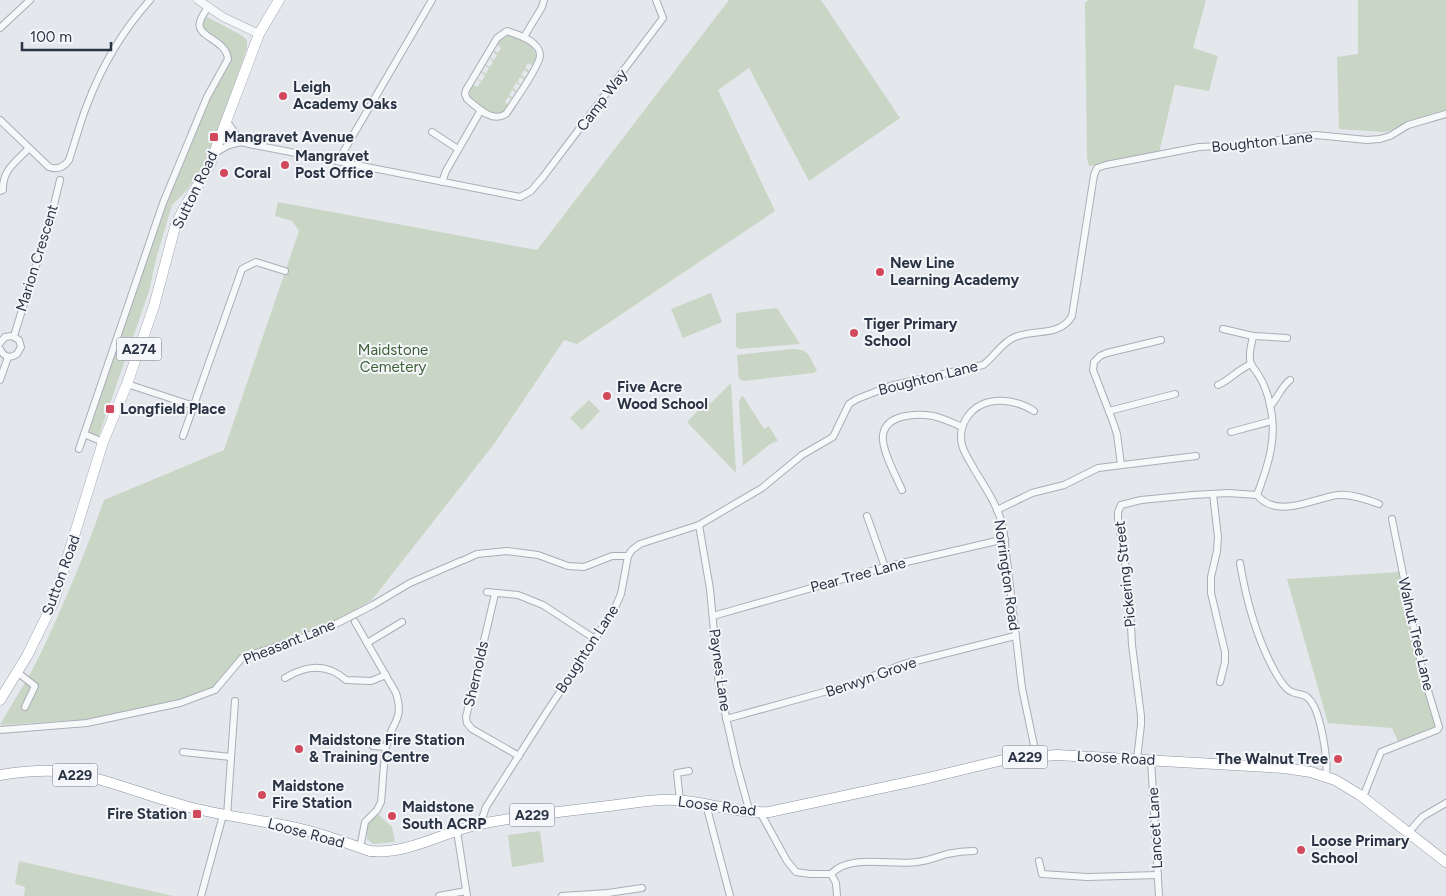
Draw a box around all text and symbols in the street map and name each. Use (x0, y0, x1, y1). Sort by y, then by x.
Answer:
scale bar (22, 20, 111, 52)
text: 100 m (30, 28, 72, 46)
street label: Camp Way (573, 65, 631, 135)
place label: Leigh Academy Oaks (293, 78, 397, 113)
marker: Leigh Academy Oaks (277, 90, 289, 102)
place label: Mangravet Avenue (224, 128, 354, 146)
street label: Boughton Lane (1210, 128, 1314, 156)
marker: Mangravet Avenue (208, 131, 220, 143)
place label: Mangravet Post Office (295, 147, 374, 182)
street label: Sutton Road (168, 148, 222, 232)
marker: Mangravet Post Office (279, 159, 291, 171)
place label: Coral (234, 164, 271, 182)
marker: Coral (218, 167, 230, 179)
street label: Marion Crescent (12, 202, 62, 314)
place label: New Line Learning Academy (890, 254, 1019, 289)
marker: New Line Learning Academy (874, 266, 886, 278)
place label: Tiger Primary School (864, 315, 958, 350)
marker: Tiger Primary School (848, 327, 860, 339)
road number: A274 (116, 338, 162, 360)
park label: Maidstone Cemetery (358, 341, 428, 376)
street label: Boughton Lane (876, 357, 980, 399)
place label: Five Acre Wood School (617, 378, 708, 413)
marker: Five Acre Wood School (601, 390, 613, 402)
place label: Longfield Place (120, 400, 227, 418)
marker: Longfield Place (104, 403, 116, 415)
street label: Norrington Road (990, 518, 1024, 632)
street label: Pickering Street (1110, 520, 1140, 628)
street label: Sutton Road (38, 532, 84, 618)
street label: Pear Tree Lane (808, 554, 908, 596)
street label: Walnut Tree Lane (1394, 576, 1438, 692)
street label: Boughton Lane (552, 601, 622, 697)
street label: Pheasant Lane (241, 615, 337, 669)
street label: Paynes Lane (705, 628, 735, 712)
street label: Shernolds (460, 639, 492, 709)
street label: Berwyn Grove (823, 653, 919, 701)
place label: Maidstone Fire Station & Training Centre (309, 731, 465, 766)
marker: Maidstone Fire Station & Training Centre (293, 743, 305, 755)
road number: A229 (1002, 746, 1048, 769)
street label: Loose Road (1076, 747, 1156, 769)
place label: The Walnut Tree (1216, 750, 1329, 768)
marker: The Walnut Tree (1332, 753, 1344, 765)
road number: A229 (52, 764, 98, 786)
place label: Maidstone Fire Station (272, 777, 352, 812)
street label: Lancet Lane (1144, 787, 1166, 869)
marker: Maidstone Fire Station (256, 789, 268, 801)
street label: Loose Road (677, 792, 757, 820)
place label: Maidstone South ACRP (402, 798, 486, 833)
road number: A229 (510, 804, 554, 826)
place label: Fire Station (107, 805, 187, 823)
marker: Fire Station (191, 808, 203, 820)
marker: Maidstone South ACRP (386, 810, 398, 822)
street label: Loose Road (266, 814, 346, 852)
place label: Loose Primary School (1311, 832, 1410, 867)
marker: Loose Primary School (1295, 844, 1307, 856)

